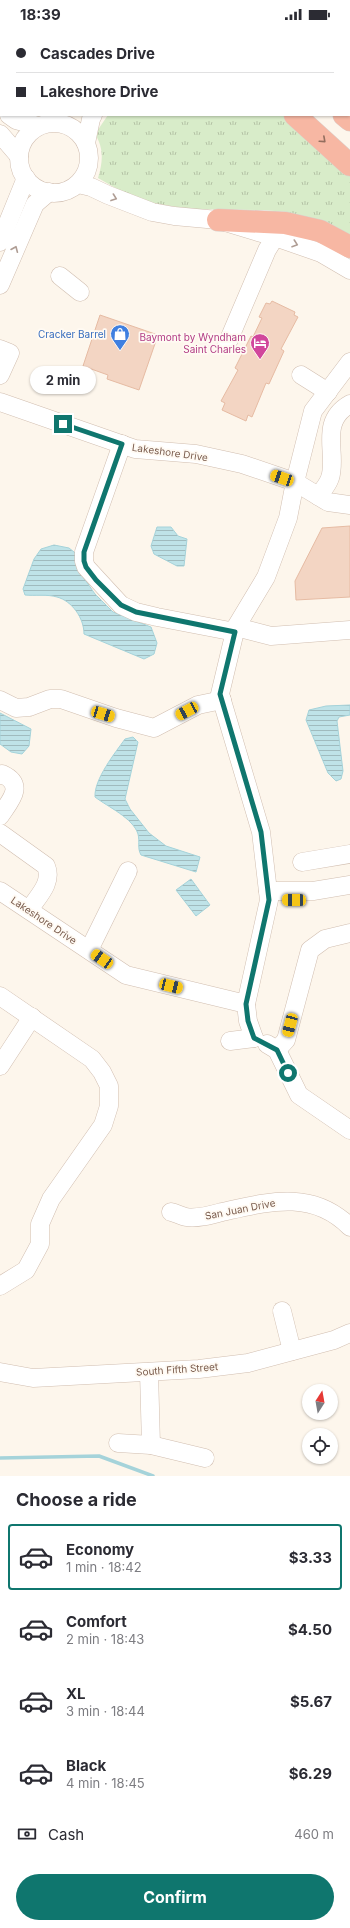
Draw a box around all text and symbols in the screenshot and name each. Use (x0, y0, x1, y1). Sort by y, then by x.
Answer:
text: 18:39 (20, 5, 61, 24)
text: Cascades Drive (40, 44, 155, 63)
text: Lakeshore Drive (40, 82, 158, 101)
one-way arrow (318, 135, 326, 143)
one-way arrow (110, 193, 117, 201)
one-way arrow (292, 239, 299, 248)
one-way arrow (11, 245, 19, 252)
shop icon: Cracker Barrel (109, 323, 131, 351)
place label: Cracker Barrel (38, 328, 106, 340)
place label: Baymont by Wyndham Saint Charles (139, 331, 246, 355)
hotel icon: Baymont by Wyndham Saint Charles (249, 332, 271, 360)
callout: 2 min (30, 366, 96, 394)
text: 2 min (46, 372, 80, 388)
route end (54, 415, 72, 433)
street label: Lakeshore Drive (131, 441, 209, 463)
car (269, 468, 295, 488)
car (174, 700, 200, 722)
car (90, 705, 116, 723)
street label: Lakeshore Drive (9, 894, 79, 946)
car (282, 894, 306, 906)
car (89, 947, 115, 971)
car (158, 977, 184, 995)
car (281, 1012, 299, 1038)
route start (279, 1064, 297, 1082)
street label: San Juan Drive (204, 1196, 276, 1222)
street label: South Fifth Street (136, 1360, 219, 1378)
north arrow (302, 1384, 338, 1420)
map controls (302, 1384, 338, 1464)
button: locate (302, 1428, 338, 1464)
text: Choose a ride (16, 1489, 137, 1510)
icon: car (18, 1539, 54, 1575)
text: Economy (66, 1540, 134, 1559)
text: $3.33 (289, 1548, 332, 1567)
text: 1 min · 18:42 (66, 1559, 142, 1575)
icon: car (18, 1611, 54, 1647)
text: Comfort (66, 1612, 127, 1631)
text: $4.50 (288, 1620, 332, 1639)
text: 2 min · 18:43 (66, 1631, 144, 1647)
icon: car (18, 1683, 54, 1719)
text: XL (66, 1684, 86, 1703)
text: $5.67 (290, 1692, 332, 1711)
text: 3 min · 18:44 (66, 1703, 145, 1719)
icon: car (18, 1755, 54, 1791)
text: Black (66, 1756, 106, 1775)
text: $6.29 (289, 1764, 332, 1783)
text: 4 min · 18:45 (66, 1775, 145, 1791)
icon: cash (16, 1823, 38, 1845)
text: Cash (48, 1825, 84, 1844)
text: 460 m (294, 1826, 334, 1842)
button: Confirm (16, 1874, 334, 1920)

